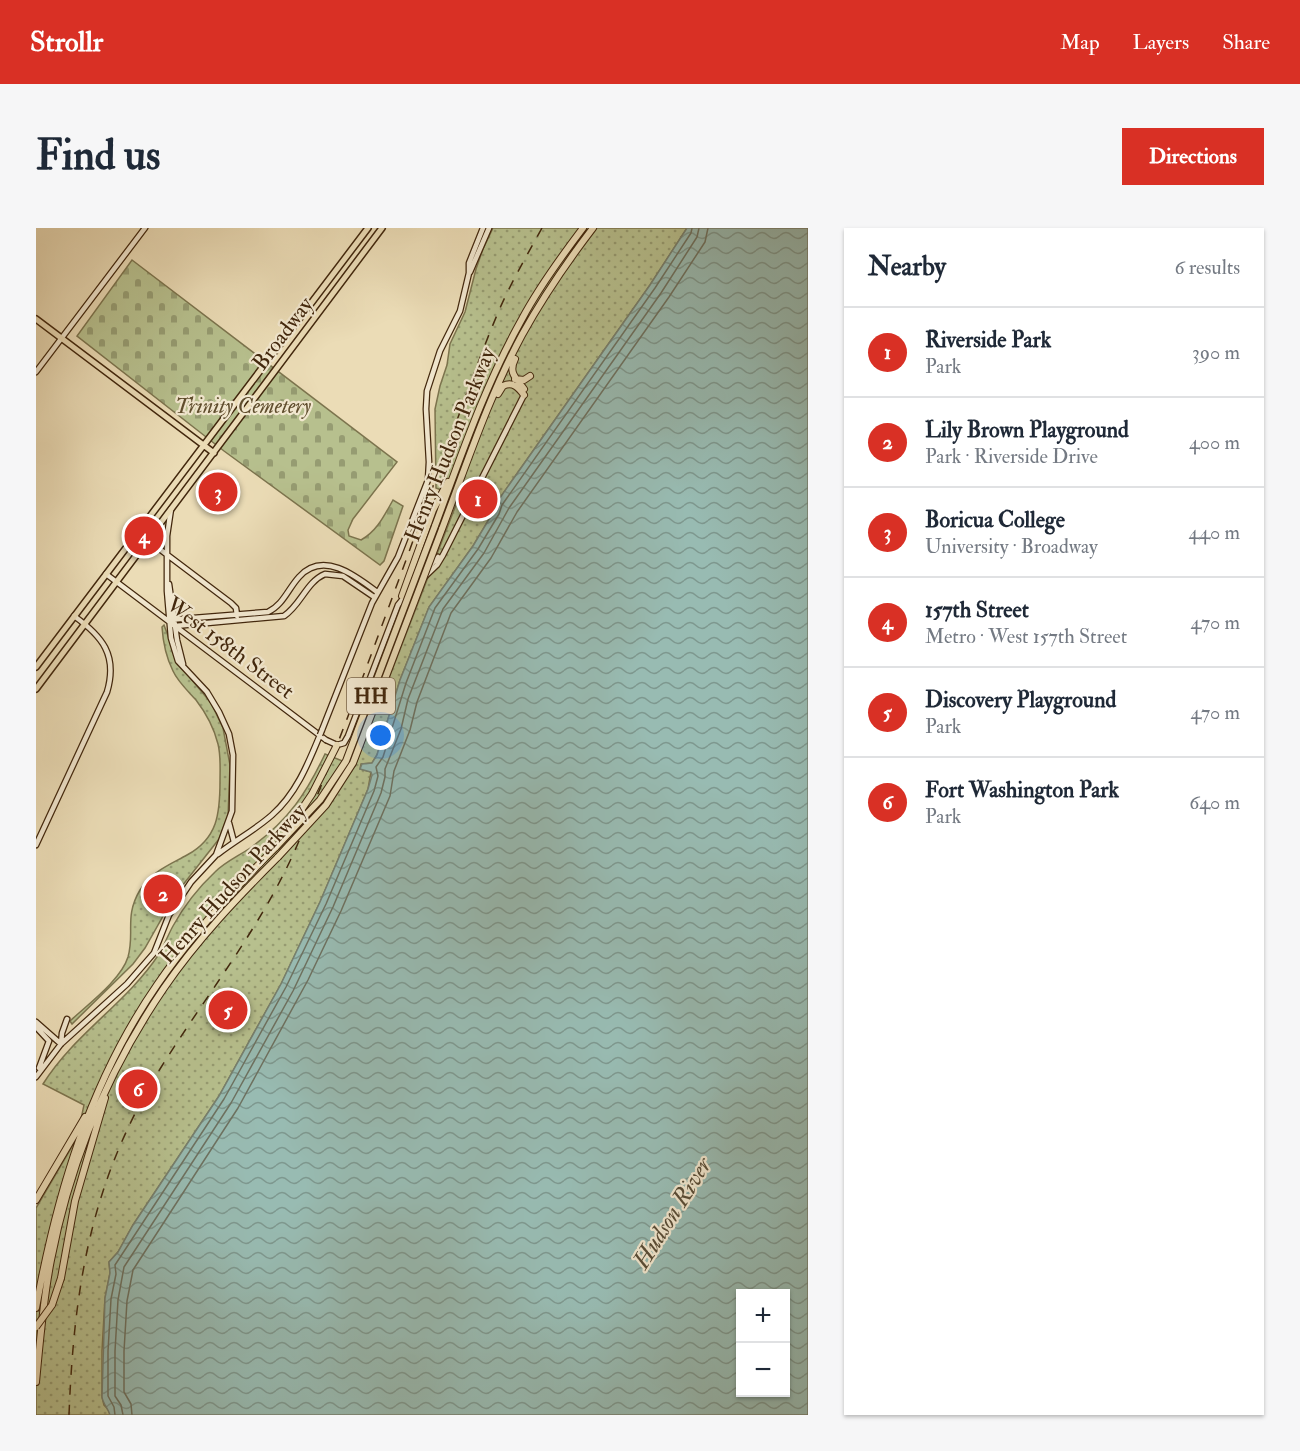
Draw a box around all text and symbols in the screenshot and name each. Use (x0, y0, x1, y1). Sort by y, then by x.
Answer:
text: Strollr (30, 25, 103, 60)
text: Map (1060, 29, 1100, 56)
text: Layers (1133, 29, 1189, 56)
text: Share (1222, 29, 1270, 56)
button: Directions (1122, 128, 1264, 185)
text: Find us (36, 130, 160, 182)
text: Nearby (868, 251, 946, 283)
text: 6 results (1174, 255, 1240, 280)
street label: Broadway (246, 291, 320, 376)
text: Riverside Park (925, 326, 1051, 354)
text: 1 (884, 340, 891, 365)
text: 390 m (1192, 340, 1240, 365)
street label: Henry Hudson Parkway (398, 343, 502, 546)
text: Park (925, 354, 961, 379)
park label: Trinity Cemetery (175, 392, 312, 420)
text: Lily Brown Playground (925, 416, 1129, 444)
text: 2 (882, 430, 893, 455)
text: 400 m (1189, 430, 1240, 455)
text: Park · Riverside Drive (925, 444, 1098, 469)
pin: 3 (198, 470, 237, 514)
pin: 1 (458, 476, 498, 522)
text: Boricua College (925, 506, 1065, 534)
pin: 4 (124, 514, 164, 558)
text: 3 (884, 520, 891, 545)
text: 440 m (1188, 520, 1240, 545)
text: University · Broadway (925, 534, 1098, 559)
street label: West 158th Street (160, 590, 300, 705)
text: 157th Street (925, 596, 1029, 624)
text: 4 (882, 610, 893, 635)
text: 470 m (1191, 610, 1240, 635)
text: Metro · West 157th Street (925, 624, 1127, 649)
road number: HH (347, 678, 395, 714)
text: Discovery Playground (925, 686, 1116, 714)
text: 5 (883, 700, 892, 725)
text: 470 m (1191, 700, 1240, 725)
text: Park (925, 714, 961, 739)
your location (366, 721, 395, 750)
text: Fort Washington Park (925, 776, 1119, 804)
text: 6 (882, 790, 893, 815)
text: 640 m (1189, 790, 1240, 815)
street label: Henry Hudson Parkway (153, 797, 313, 970)
text: Park (925, 804, 961, 829)
pin: 2 (144, 872, 182, 916)
pin: 5 (208, 988, 248, 1032)
pin: 6 (118, 1066, 158, 1112)
water label: Hudson River (625, 1151, 719, 1276)
map controls (736, 1289, 790, 1397)
button: + (736, 1289, 790, 1343)
button: − (736, 1343, 790, 1397)

